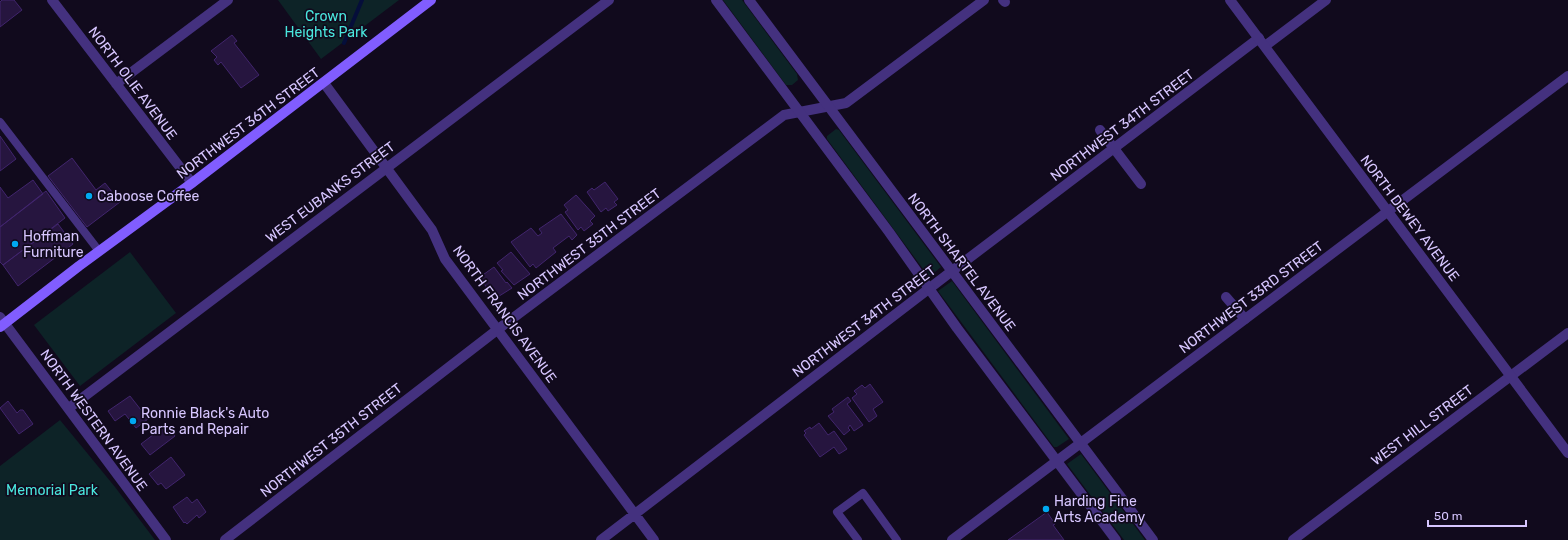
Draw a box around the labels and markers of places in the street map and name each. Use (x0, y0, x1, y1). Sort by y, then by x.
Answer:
place label: Caboose Coffee (97, 188, 200, 205)
marker: Caboose Coffee (84, 191, 94, 201)
place label: Hoffman Furniture (23, 228, 84, 261)
marker: Hoffman Furniture (10, 239, 20, 249)
place label: Ronnie Black's Auto Parts and Repair (141, 405, 269, 438)
marker: Ronnie Black's Auto Parts and Repair (128, 416, 138, 426)
place label: Harding Fine Arts Academy (1054, 493, 1146, 526)
marker: Harding Fine Arts Academy (1041, 504, 1051, 514)

